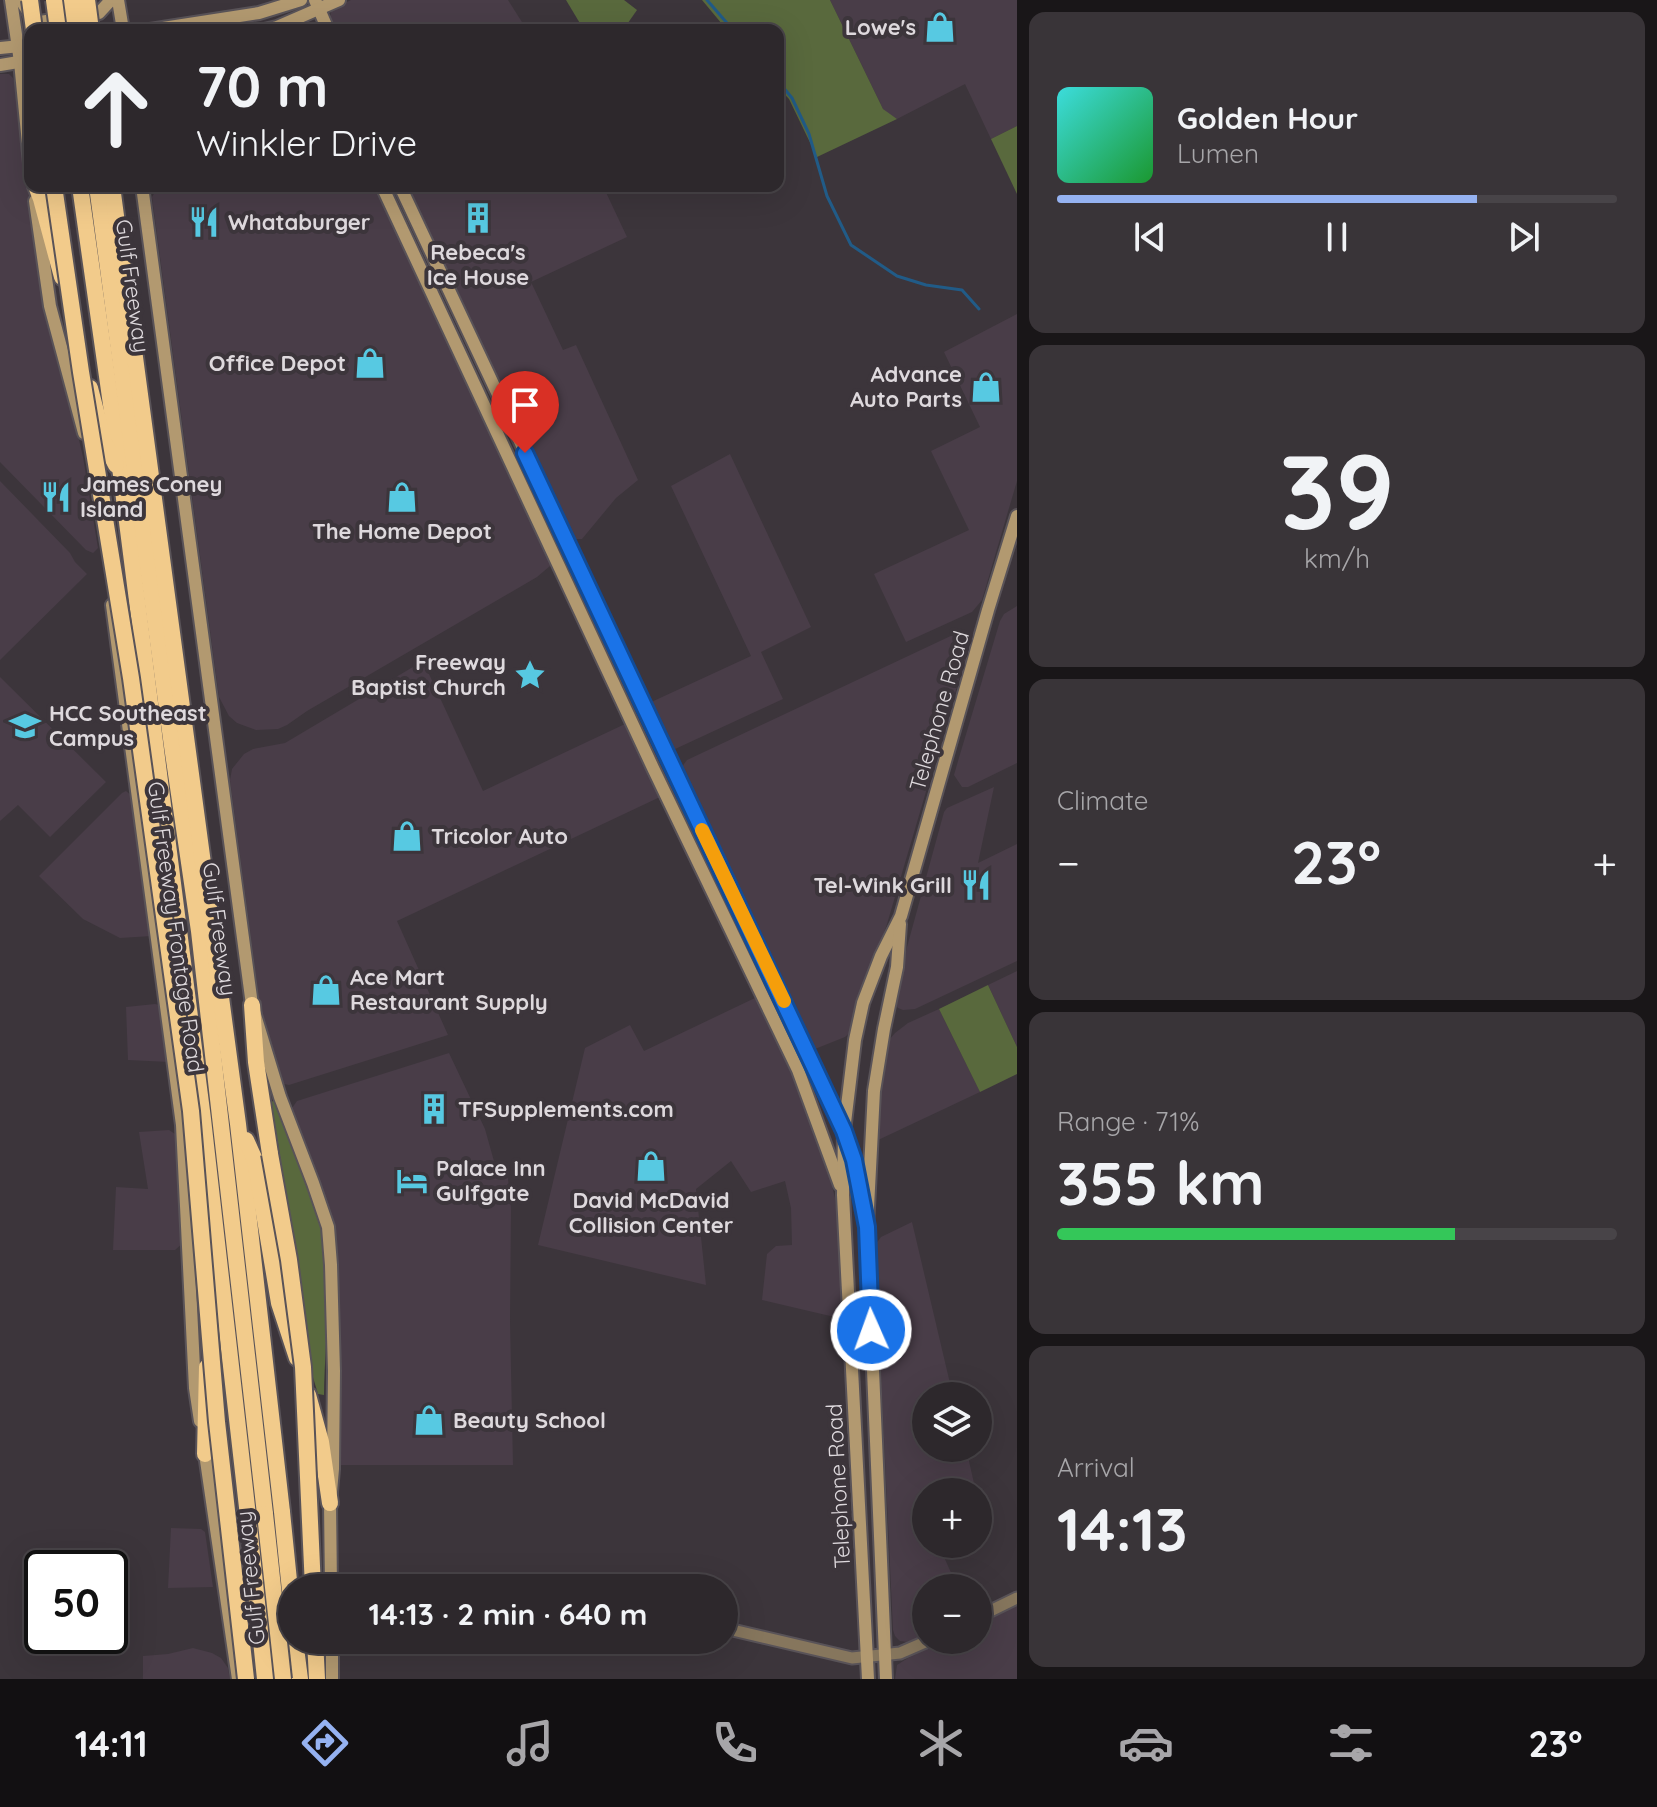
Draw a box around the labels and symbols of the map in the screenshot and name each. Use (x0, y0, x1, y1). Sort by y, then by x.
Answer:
shop icon: Lowe's (923, 10, 957, 44)
place label: Lowe's (845, 13, 916, 41)
building icon: Rebeca's Ice House (461, 201, 495, 235)
restaurant icon: Whataburger (187, 205, 221, 239)
place label: Whataburger (228, 208, 371, 236)
street label: Gulf Freeway (110, 218, 156, 354)
place label: Rebeca's Ice House (427, 238, 529, 291)
shop icon: Office Depot (353, 346, 387, 380)
place label: Office Depot (209, 349, 346, 377)
place label: Advance Auto Parts (850, 360, 962, 413)
shop icon: Advance Auto Parts (969, 370, 1003, 404)
pin (491, 371, 559, 453)
place label: James Coney Island (80, 470, 222, 523)
restaurant icon: James Coney Island (39, 480, 73, 514)
shop icon: The Home Depot (385, 480, 419, 514)
place label: The Home Depot (312, 517, 492, 545)
street label: Telephone Road (903, 628, 975, 794)
place label: Freeway Baptist Church (351, 648, 506, 701)
place icon: Freeway Baptist Church (513, 658, 547, 692)
place label: HCC Southeast Campus (49, 699, 207, 752)
school or university icon: HCC Southeast Campus (8, 709, 42, 743)
street label: Gulf Freeway Frontage Road (142, 780, 210, 1074)
shop icon: Tricolor Auto (390, 819, 424, 853)
place label: Tricolor Auto (431, 822, 568, 850)
street label: Gulf Freeway (197, 861, 243, 997)
restaurant icon: Tel-Wink Grill (959, 868, 993, 902)
place label: Tel-Wink Grill (814, 871, 952, 899)
place label: Ace Mart Restaurant Supply (350, 963, 548, 1016)
shop icon: Ace Mart Restaurant Supply (309, 973, 343, 1007)
building icon: TFSupplements.com (417, 1092, 451, 1126)
place label: TFSupplements.com (458, 1095, 674, 1123)
shop icon: David McDavid Collision Center (634, 1149, 668, 1183)
place label: Palace Inn Gulfgate (436, 1154, 546, 1207)
hotel icon: Palace Inn Gulfgate (395, 1164, 429, 1198)
place label: David McDavid Collision Center (569, 1186, 734, 1239)
position arrow (829, 1288, 913, 1372)
shop icon: Beauty School (412, 1403, 446, 1437)
street label: Telephone Road (820, 1403, 856, 1569)
place label: Beauty School (453, 1406, 606, 1434)
street label: Gulf Freeway (229, 1510, 271, 1646)
speed limit sign: 50 (24, 1550, 128, 1654)

